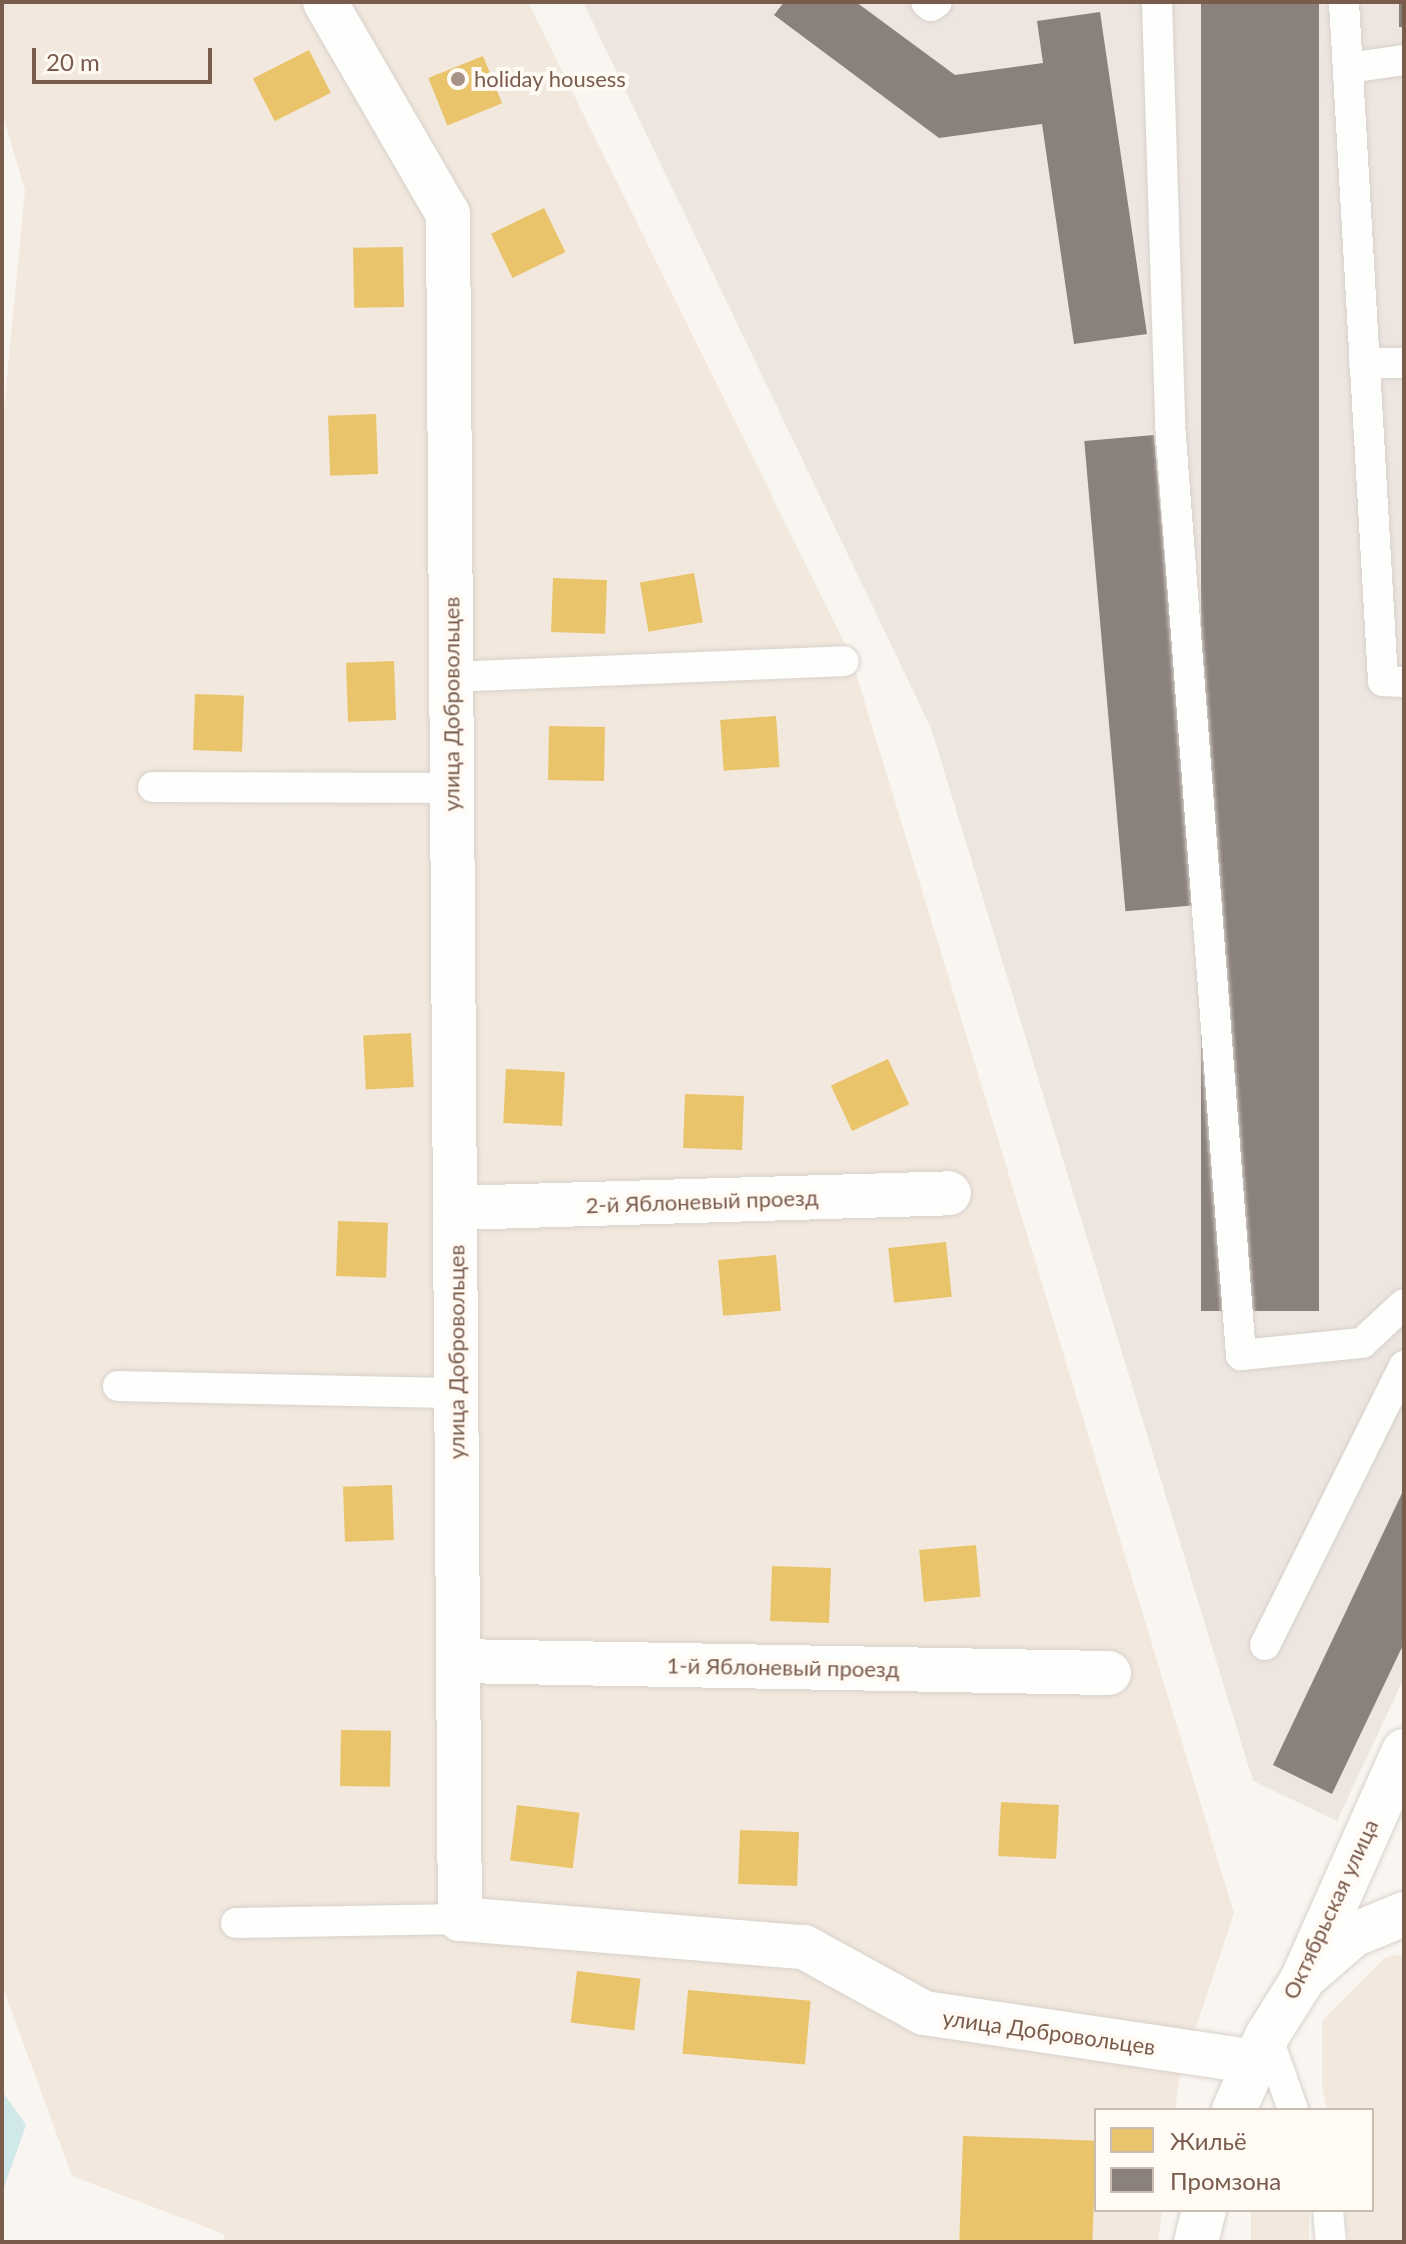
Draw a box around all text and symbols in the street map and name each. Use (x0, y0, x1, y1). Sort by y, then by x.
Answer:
scale bar (36, 32, 216, 82)
text: 20 m (46, 47, 100, 76)
place label: holiday housess (474, 66, 626, 92)
marker: holiday housess (449, 70, 467, 88)
street label: улица Добровольцев (438, 597, 464, 811)
street label: 2-й Яблоневый проезд (585, 1184, 819, 1218)
street label: улица Добровольцев (443, 1245, 469, 1459)
street label: 1-й Яблоневый проезд (666, 1652, 900, 1682)
street label: Октябрьская улица (1277, 1815, 1383, 2003)
street label: улица Добровольцев (941, 2004, 1157, 2060)
legend (1094, 2108, 1374, 2212)
text: Жильё (1170, 2126, 1247, 2155)
text: Промзона (1170, 2166, 1281, 2195)

